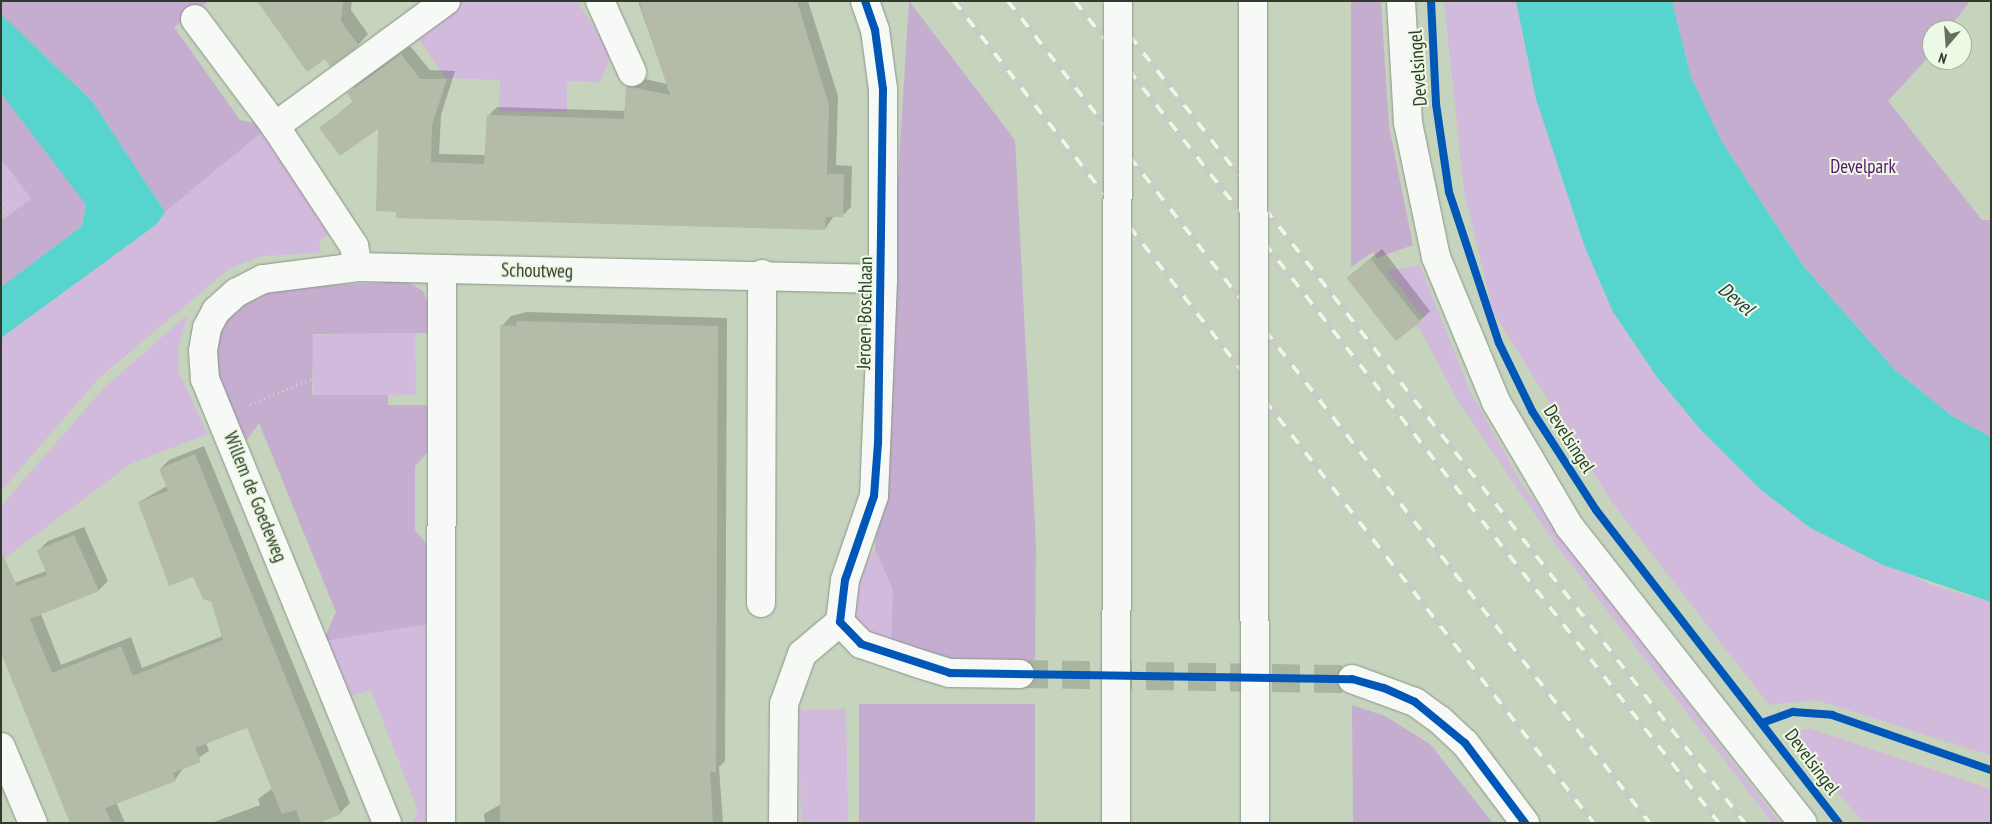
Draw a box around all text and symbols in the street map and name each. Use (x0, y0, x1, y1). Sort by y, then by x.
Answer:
north arrow (1922, 20, 1972, 70)
street label: Develsingel (1404, 29, 1432, 107)
text: N (1936, 49, 1949, 68)
park label: Develpark (1830, 156, 1896, 178)
street label: Jeroen Boschlaan (853, 256, 877, 370)
street label: Schoutweg (501, 259, 573, 283)
water label: Devel (1713, 277, 1759, 321)
street label: Develsingel (1539, 401, 1599, 477)
street label: Willem de Goedeweg (219, 429, 291, 565)
street label: Develsingel (1780, 725, 1844, 799)

